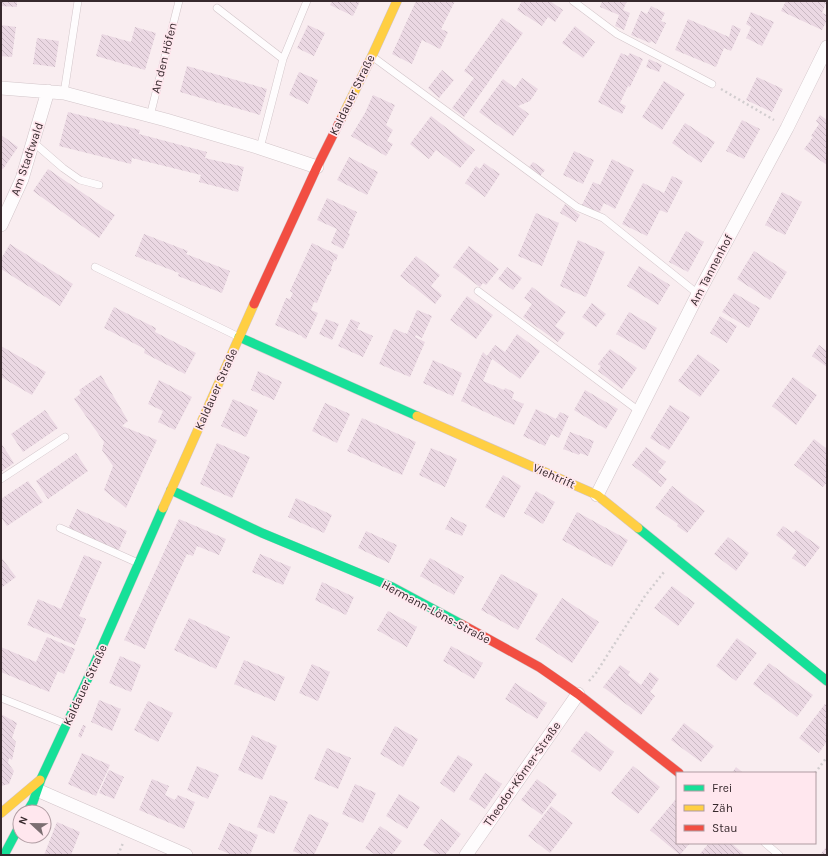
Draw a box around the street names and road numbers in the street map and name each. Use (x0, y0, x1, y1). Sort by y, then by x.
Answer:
street label: An den Höfen (148, 21, 180, 95)
street label: Kaldauer Straße (326, 52, 378, 138)
street label: Am Stadtwald (8, 120, 46, 198)
street label: Am Tannenhof (686, 231, 736, 308)
street label: Kaldauer Straße (192, 346, 240, 432)
street label: Viehtrift (531, 460, 578, 492)
street label: Hermann-Löns-Straße (379, 577, 493, 647)
street label: Kaldauer Straße (60, 642, 110, 728)
street label: Theodor-Körner-Straße (481, 719, 563, 829)

